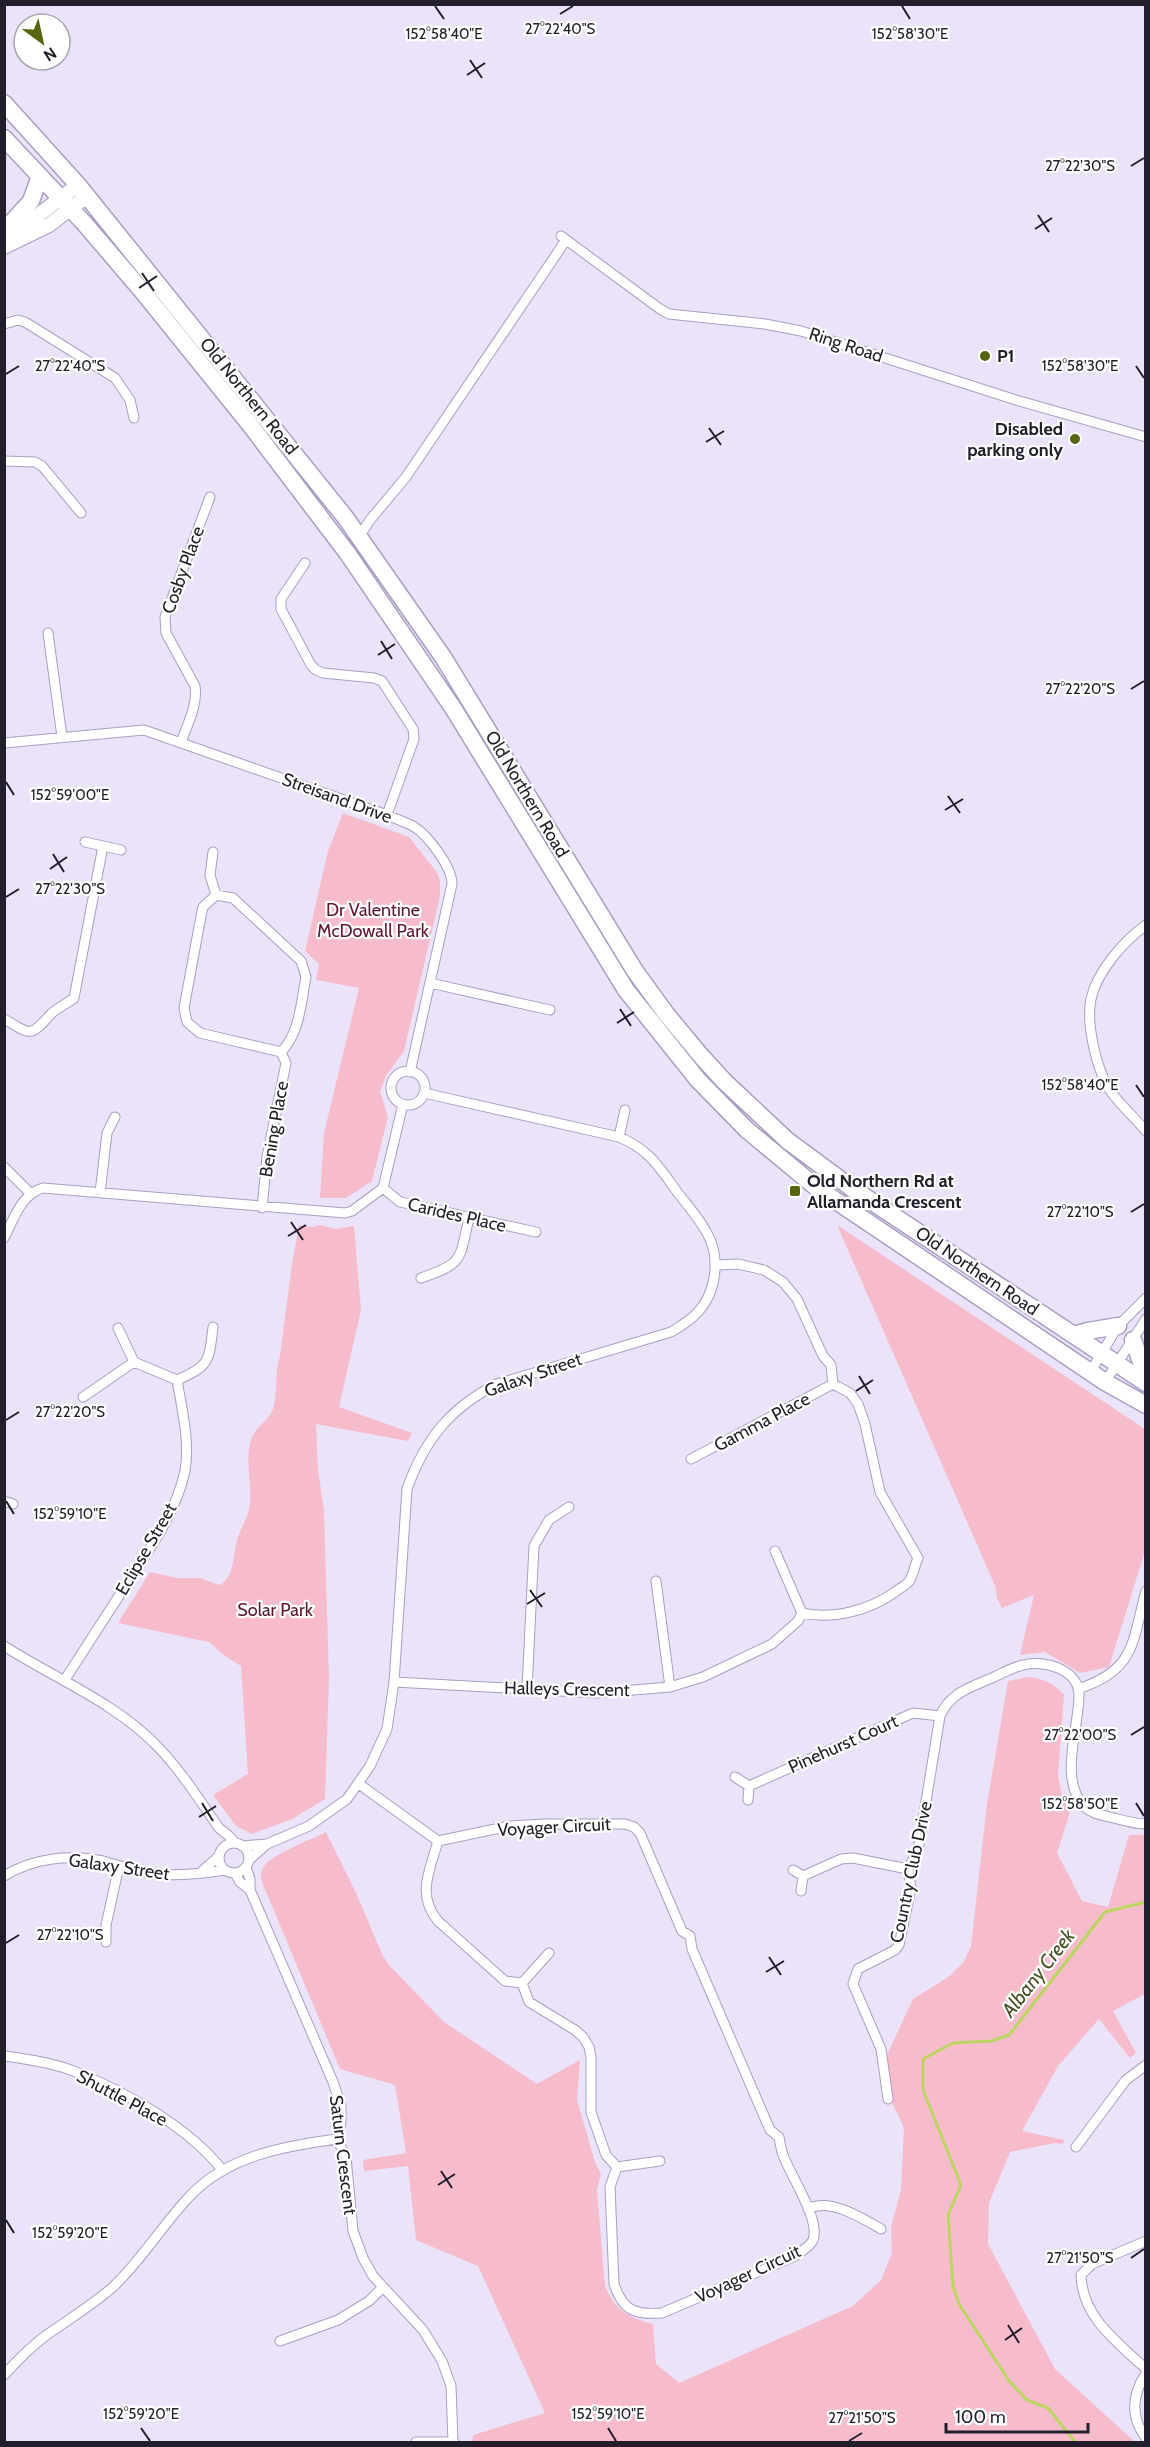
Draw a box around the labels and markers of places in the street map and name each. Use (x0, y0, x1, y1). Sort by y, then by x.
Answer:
place label: P1 (997, 345, 1014, 367)
marker: P1 (978, 349, 992, 363)
place label: Disabled parking only (967, 418, 1063, 461)
marker: Disabled parking only (1068, 432, 1082, 446)
place label: Old Northern Rd at Allamanda Crescent (807, 1170, 961, 1213)
marker: Old Northern Rd at Allamanda Crescent (788, 1184, 802, 1198)

